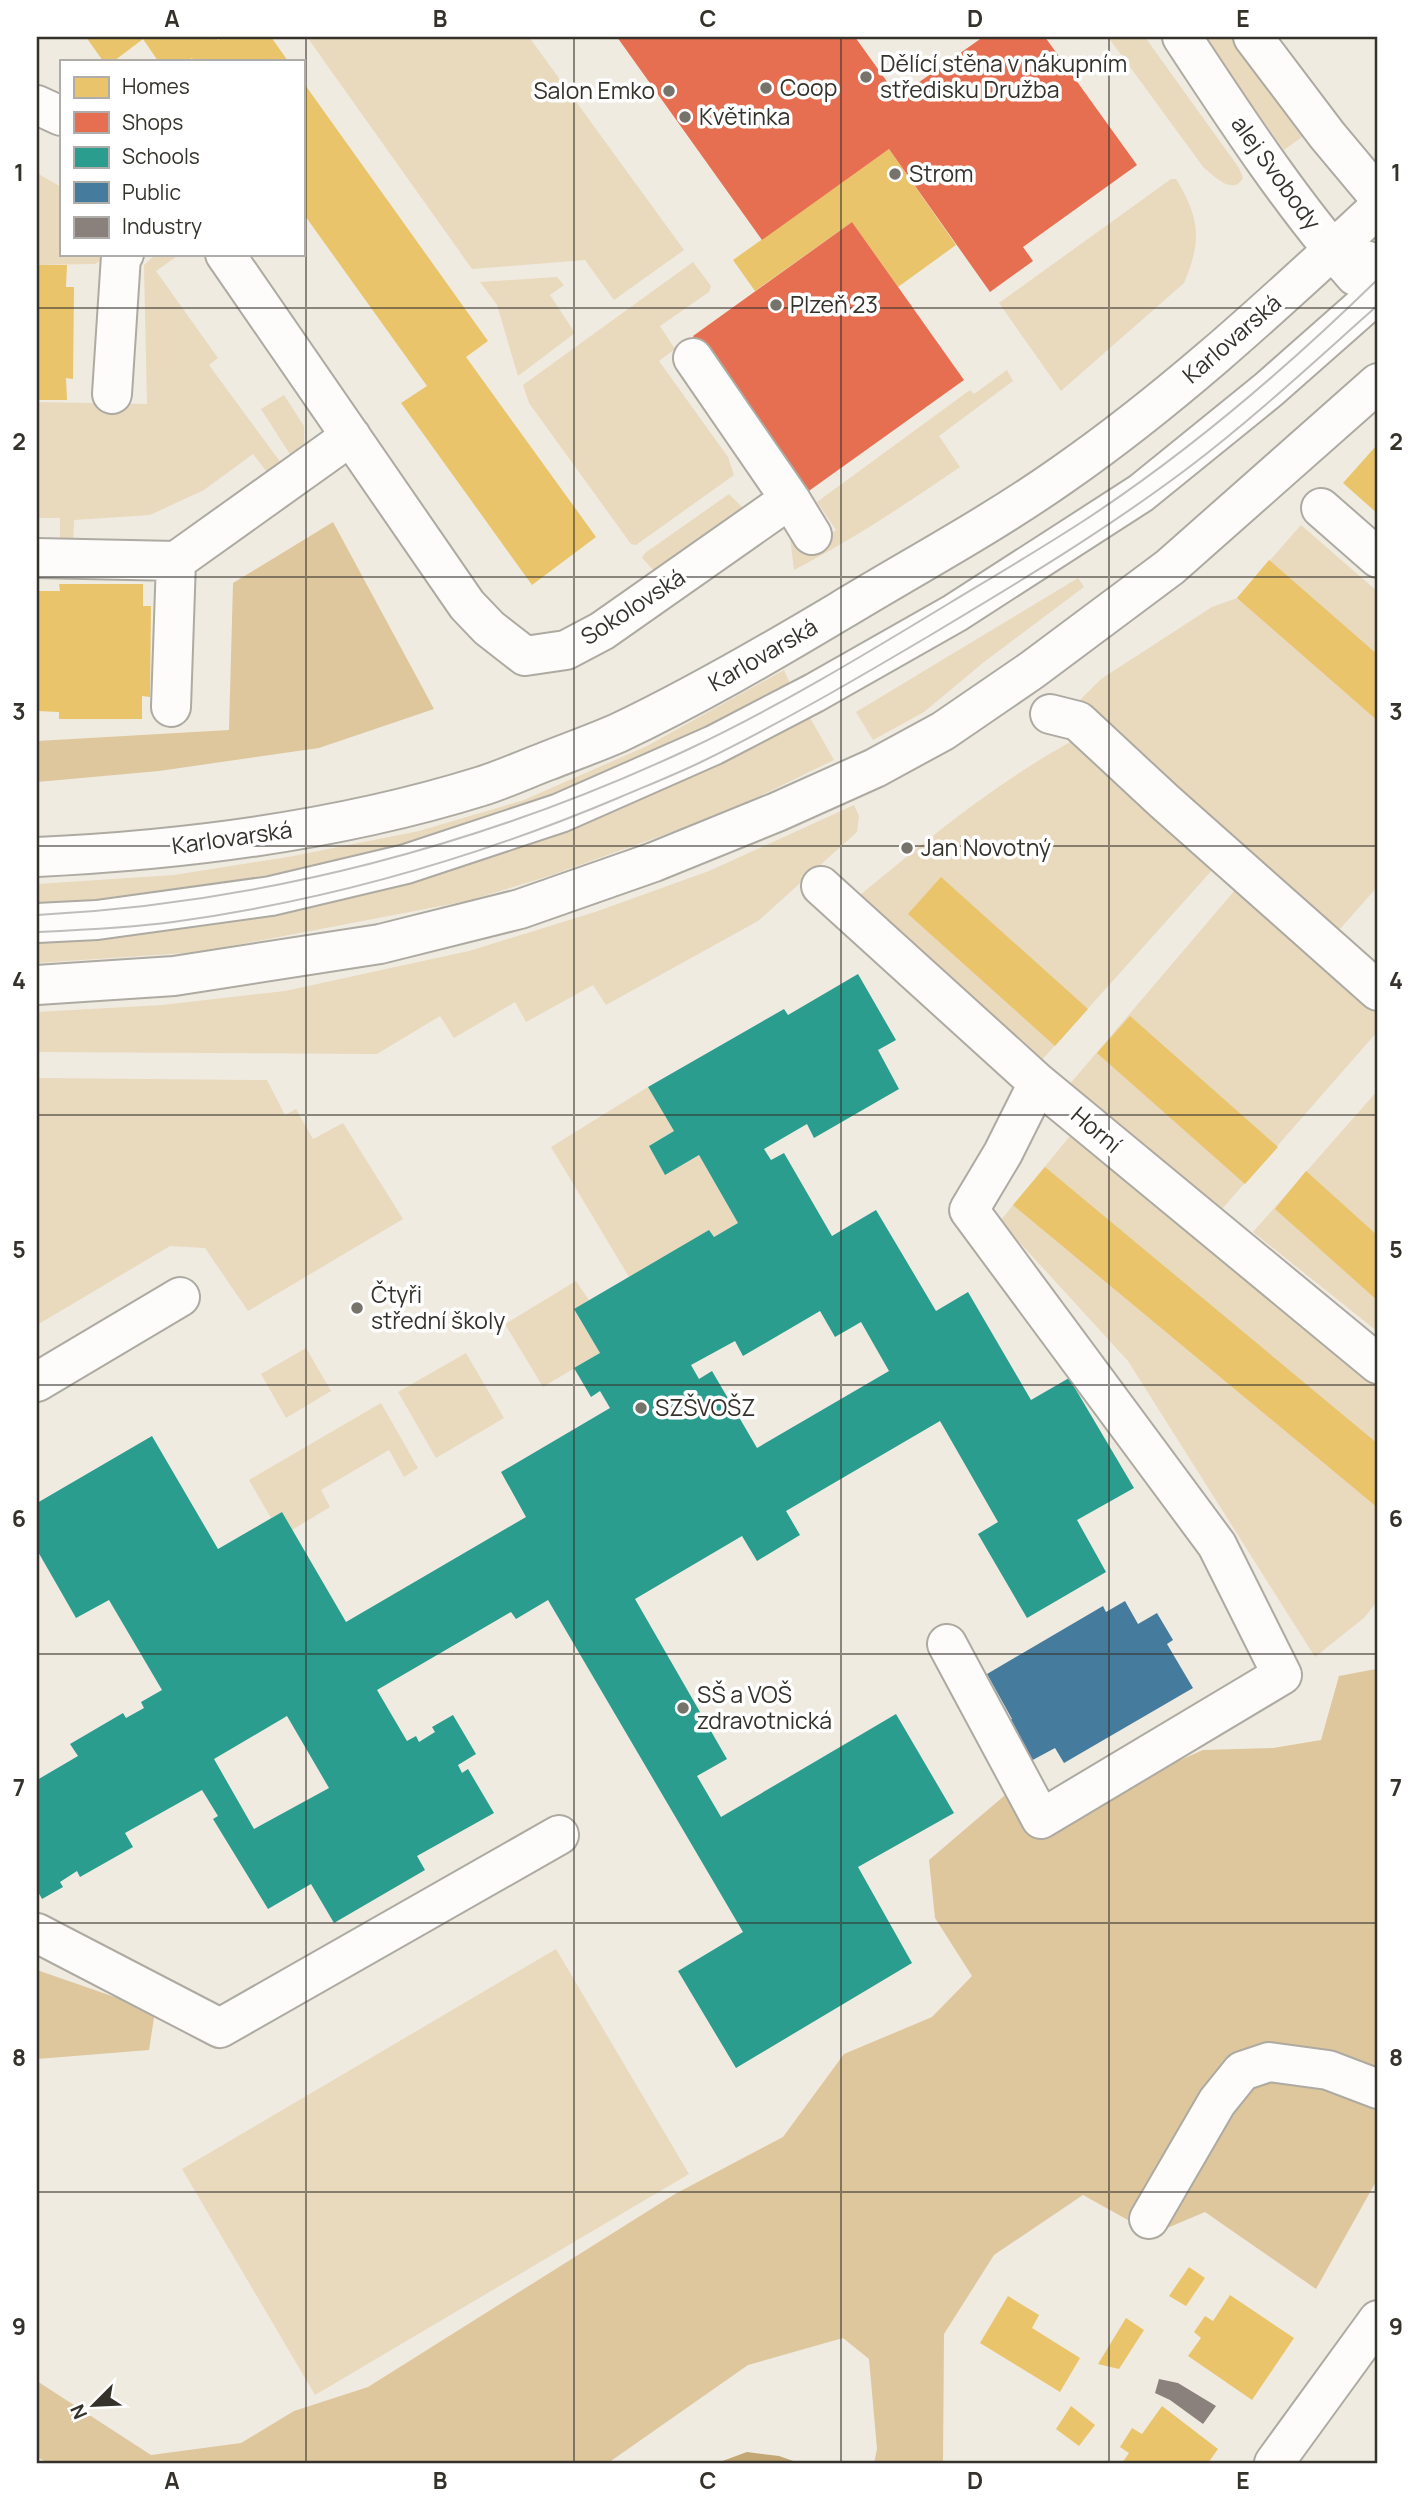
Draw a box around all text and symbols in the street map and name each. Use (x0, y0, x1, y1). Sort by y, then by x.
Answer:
text: A (164, 2, 180, 34)
text: B (433, 2, 447, 34)
text: C (700, 2, 717, 34)
text: D (967, 2, 983, 34)
text: E (1236, 2, 1250, 34)
place label: Dělící stěna v nákupním středisku Družba (880, 47, 1127, 105)
legend (60, 60, 304, 256)
marker: Dělící stěna v nákupním středisku Družba (858, 69, 874, 85)
place label: Coop (780, 71, 837, 103)
text: Homes (122, 72, 190, 100)
place label: Salon Emko (533, 74, 655, 106)
marker: Coop (758, 80, 774, 96)
marker: Salon Emko (661, 83, 677, 99)
place label: Květinka (699, 100, 790, 132)
text: Shops (122, 108, 183, 136)
marker: Květinka (677, 109, 693, 125)
street label: alej Svobody (1224, 109, 1329, 236)
text: Schools (122, 142, 200, 170)
text: 1 (14, 156, 24, 188)
text: 1 (1391, 156, 1401, 188)
place label: Strom (909, 157, 974, 189)
marker: Strom (887, 166, 903, 182)
text: Public (122, 178, 181, 206)
text: Industry (122, 212, 202, 240)
street label: Karlovarská (1175, 286, 1288, 390)
place label: Plzeň 23 (790, 288, 878, 320)
marker: Plzeň 23 (768, 297, 784, 313)
text: 2 (12, 425, 26, 457)
text: 2 (1389, 425, 1403, 457)
street label: Sokolovská (574, 560, 691, 652)
street label: Karlovarská (702, 610, 823, 698)
text: 3 (12, 695, 26, 727)
text: 3 (1389, 695, 1403, 727)
street label: Karlovarská (170, 813, 294, 861)
place label: Jan Novotný (921, 831, 1051, 863)
marker: Jan Novotný (899, 840, 915, 856)
text: 4 (12, 964, 26, 996)
text: 4 (1389, 964, 1403, 996)
street label: Horní (1065, 1099, 1129, 1160)
text: 5 (12, 1233, 26, 1265)
text: 5 (1389, 1233, 1403, 1265)
place label: Čtyři střední školy (371, 1278, 505, 1336)
marker: Čtyři střední školy (349, 1300, 365, 1316)
place label: SZŠVOŠZ (655, 1391, 755, 1423)
marker: SZŠVOŠZ (633, 1400, 649, 1416)
text: 6 (12, 1502, 26, 1534)
text: 6 (1389, 1502, 1403, 1534)
place label: SŠ a VOŠ zdravotnická (697, 1678, 832, 1736)
marker: SŠ a VOŠ zdravotnická (675, 1700, 691, 1716)
text: 7 (13, 1771, 25, 1803)
text: 7 (1390, 1771, 1402, 1803)
text: 8 (12, 2041, 26, 2073)
text: 8 (1389, 2041, 1403, 2073)
text: 9 (12, 2310, 26, 2342)
text: 9 (1389, 2310, 1403, 2342)
north arrow (60, 2370, 130, 2440)
text: N (64, 2400, 93, 2423)
text: A (164, 2464, 180, 2496)
text: B (433, 2464, 447, 2496)
text: C (700, 2464, 717, 2496)
text: D (967, 2464, 983, 2496)
text: E (1236, 2464, 1250, 2496)

